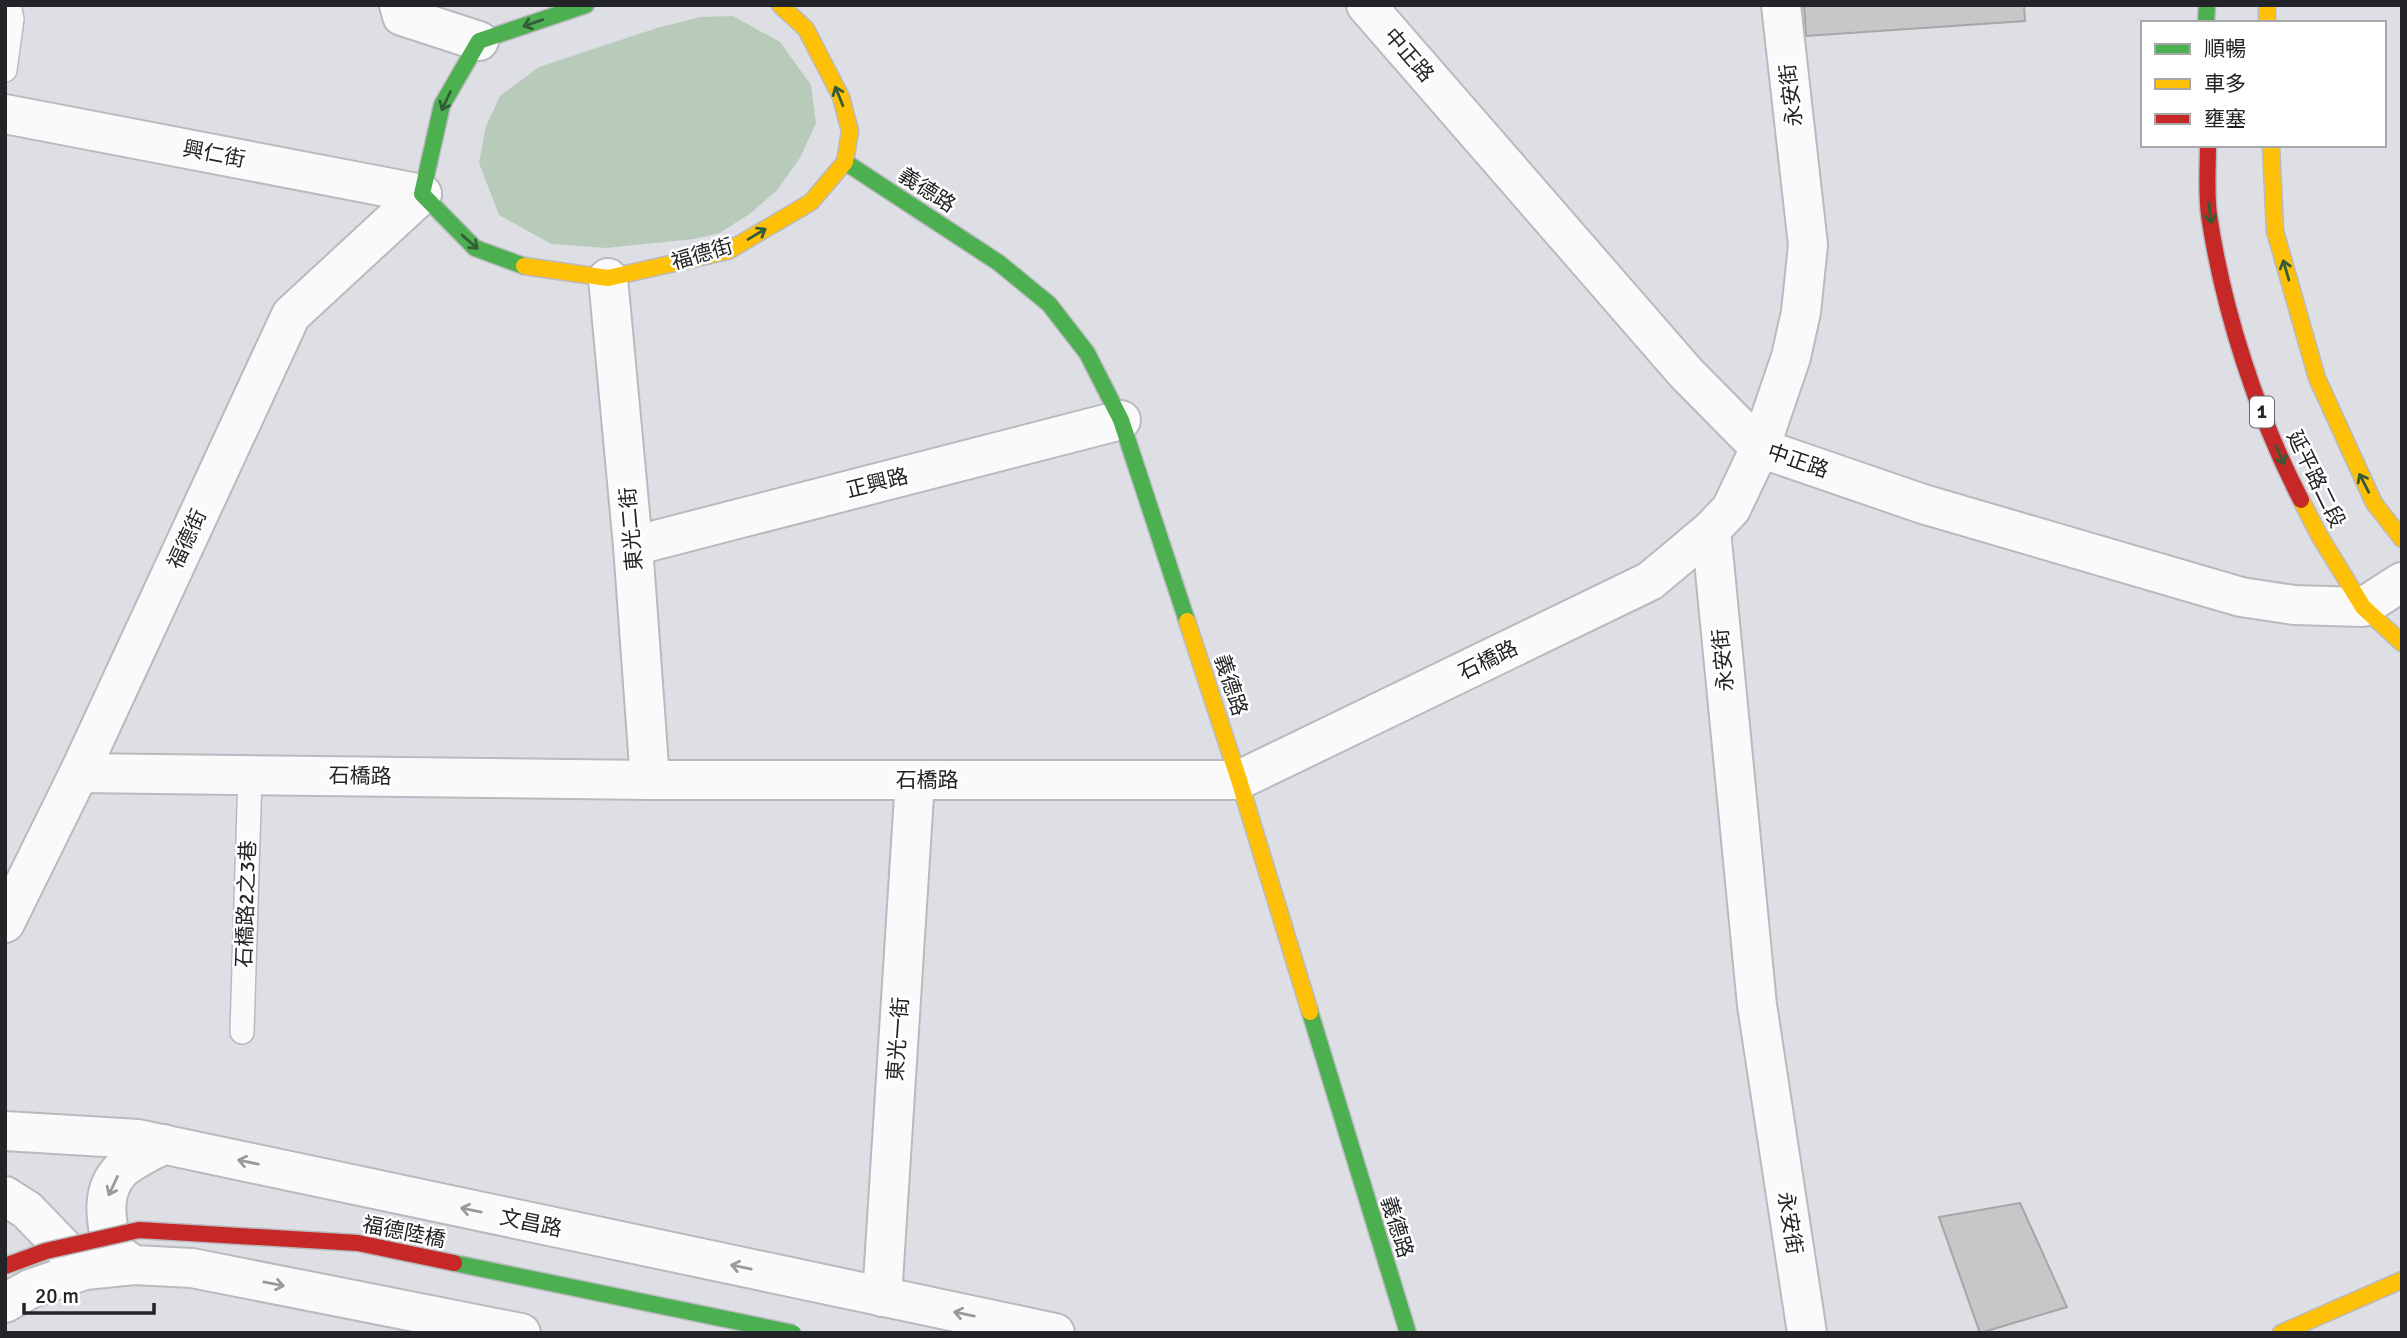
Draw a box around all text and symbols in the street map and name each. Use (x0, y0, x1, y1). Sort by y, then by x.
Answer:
one-way arrow (522, 18, 544, 30)
legend (2141, 21, 2386, 147)
street label: 中正路 (1379, 23, 1439, 87)
text: 順暢 (2204, 36, 2246, 62)
street label: 永安街 (1774, 62, 1808, 128)
text: 車多 (2204, 71, 2246, 97)
one-way arrow (831, 86, 844, 107)
one-way arrow (439, 90, 452, 111)
text: 壅塞 (2204, 106, 2246, 132)
street label: 興仁街 (181, 135, 247, 173)
street label: 義德路 (894, 162, 960, 218)
one-way arrow (2203, 201, 2216, 224)
one-way arrow (746, 227, 766, 241)
street label: 福德街 (668, 233, 736, 275)
one-way arrow (461, 234, 479, 250)
one-way arrow (2279, 259, 2292, 281)
road number: 1 (2250, 396, 2274, 428)
street label: 延平路二段 (2281, 426, 2351, 532)
street label: 中正路 (1764, 438, 1832, 484)
one-way arrow (2274, 443, 2287, 465)
street label: 正興路 (843, 463, 911, 503)
one-way arrow (2356, 473, 2370, 494)
street label: 東光二街 (614, 486, 648, 572)
street label: 福德街 (162, 505, 212, 573)
street label: 永安街 (1707, 627, 1739, 693)
street label: 石橋路 (1454, 635, 1522, 685)
street label: 義德路 (1209, 651, 1253, 719)
street label: 石橋路 (328, 762, 392, 790)
street label: 石橋路 (896, 767, 959, 793)
street label: 石橋路2之3巷 (231, 840, 261, 968)
street label: 東光一街 (882, 996, 914, 1082)
one-way arrow (237, 1155, 260, 1169)
one-way arrow (106, 1175, 119, 1196)
street label: 永安街 (1772, 1190, 1808, 1256)
street label: 義德路 (1375, 1193, 1419, 1261)
one-way arrow (460, 1202, 483, 1216)
street label: 文昌路 (497, 1204, 565, 1242)
street label: 福德陸橋 (360, 1211, 448, 1253)
one-way arrow (730, 1260, 753, 1274)
scale bar (24, 1272, 154, 1316)
one-way arrow (262, 1277, 285, 1291)
text: 20 m (35, 1283, 79, 1309)
one-way arrow (953, 1307, 976, 1321)

